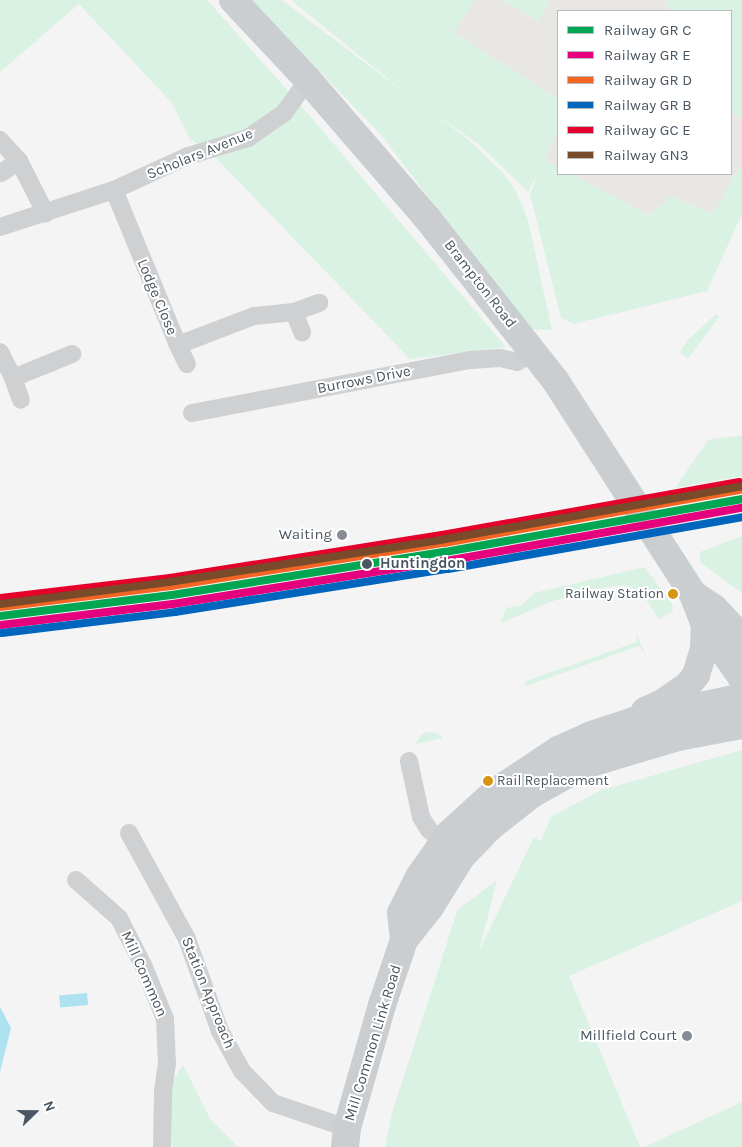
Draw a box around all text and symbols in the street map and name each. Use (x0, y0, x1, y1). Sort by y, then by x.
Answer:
legend (557, 10, 732, 175)
text: Railway GR C (604, 21, 691, 39)
text: Railway GR E (604, 46, 691, 64)
text: Railway GR D (604, 71, 692, 89)
text: Railway GR B (604, 96, 692, 114)
text: Railway GC E (604, 121, 691, 139)
street label: Scholars Avenue (144, 125, 256, 183)
text: Railway GN3 (604, 146, 689, 164)
street label: Brampton Road (440, 236, 520, 332)
street label: Lodge Close (133, 256, 181, 338)
street label: Burrows Drive (316, 362, 412, 398)
place label: Waiting (279, 526, 332, 544)
marker: Waiting (336, 529, 348, 541)
marker: Huntingdon (358, 555, 376, 573)
place label: Huntingdon (380, 555, 465, 573)
place label: Railway Station (565, 586, 664, 602)
marker: Railway Station (668, 589, 678, 599)
place label: Rail Replacement (497, 773, 609, 789)
marker: Rail Replacement (483, 776, 493, 786)
street label: Mill Common (117, 928, 171, 1020)
street label: Station Approach (177, 935, 239, 1051)
street label: Mill Common Link Road (341, 963, 405, 1123)
place label: Millfield Court (580, 1027, 677, 1045)
marker: Millfield Court (681, 1030, 693, 1042)
north arrow (10, 1087, 60, 1137)
text: N (40, 1098, 59, 1114)

